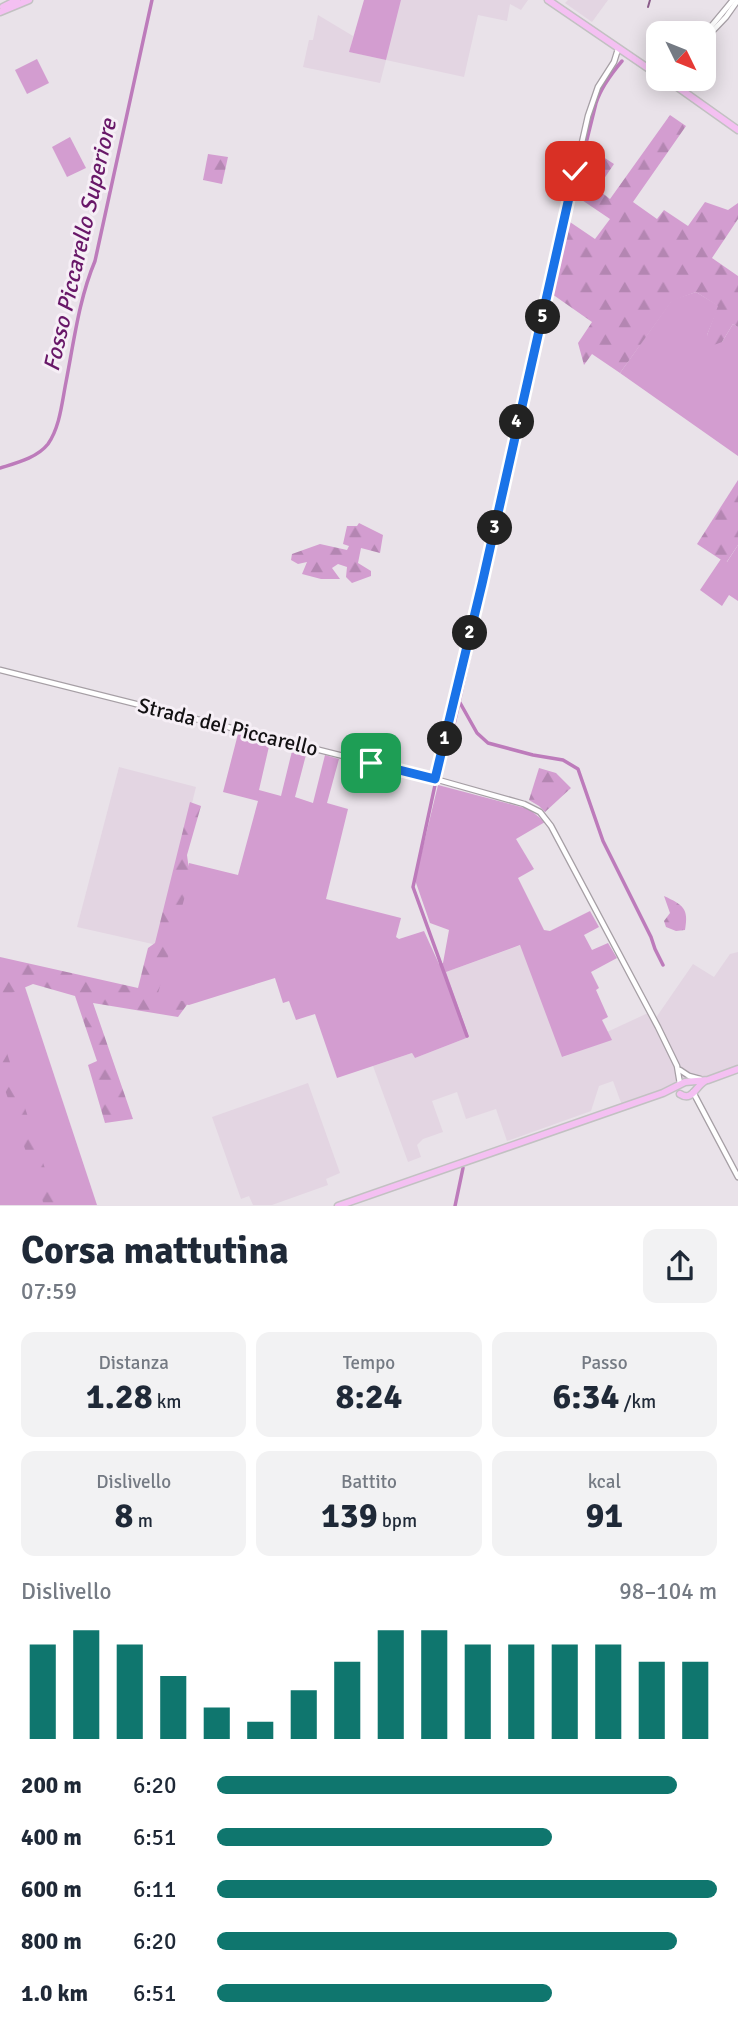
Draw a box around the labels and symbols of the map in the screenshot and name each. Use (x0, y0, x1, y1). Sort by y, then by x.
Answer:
north arrow (646, 21, 716, 91)
water label: Fosso Piccarello Superiore (37, 115, 124, 374)
pin (545, 141, 605, 201)
pin: 5 (526, 300, 560, 334)
pin: 4 (500, 404, 534, 440)
pin: 3 (477, 510, 512, 546)
pin: 2 (452, 616, 488, 650)
street label: Strada del Piccarello (135, 692, 321, 762)
pin: 1 (428, 722, 462, 756)
pin (341, 733, 401, 793)

